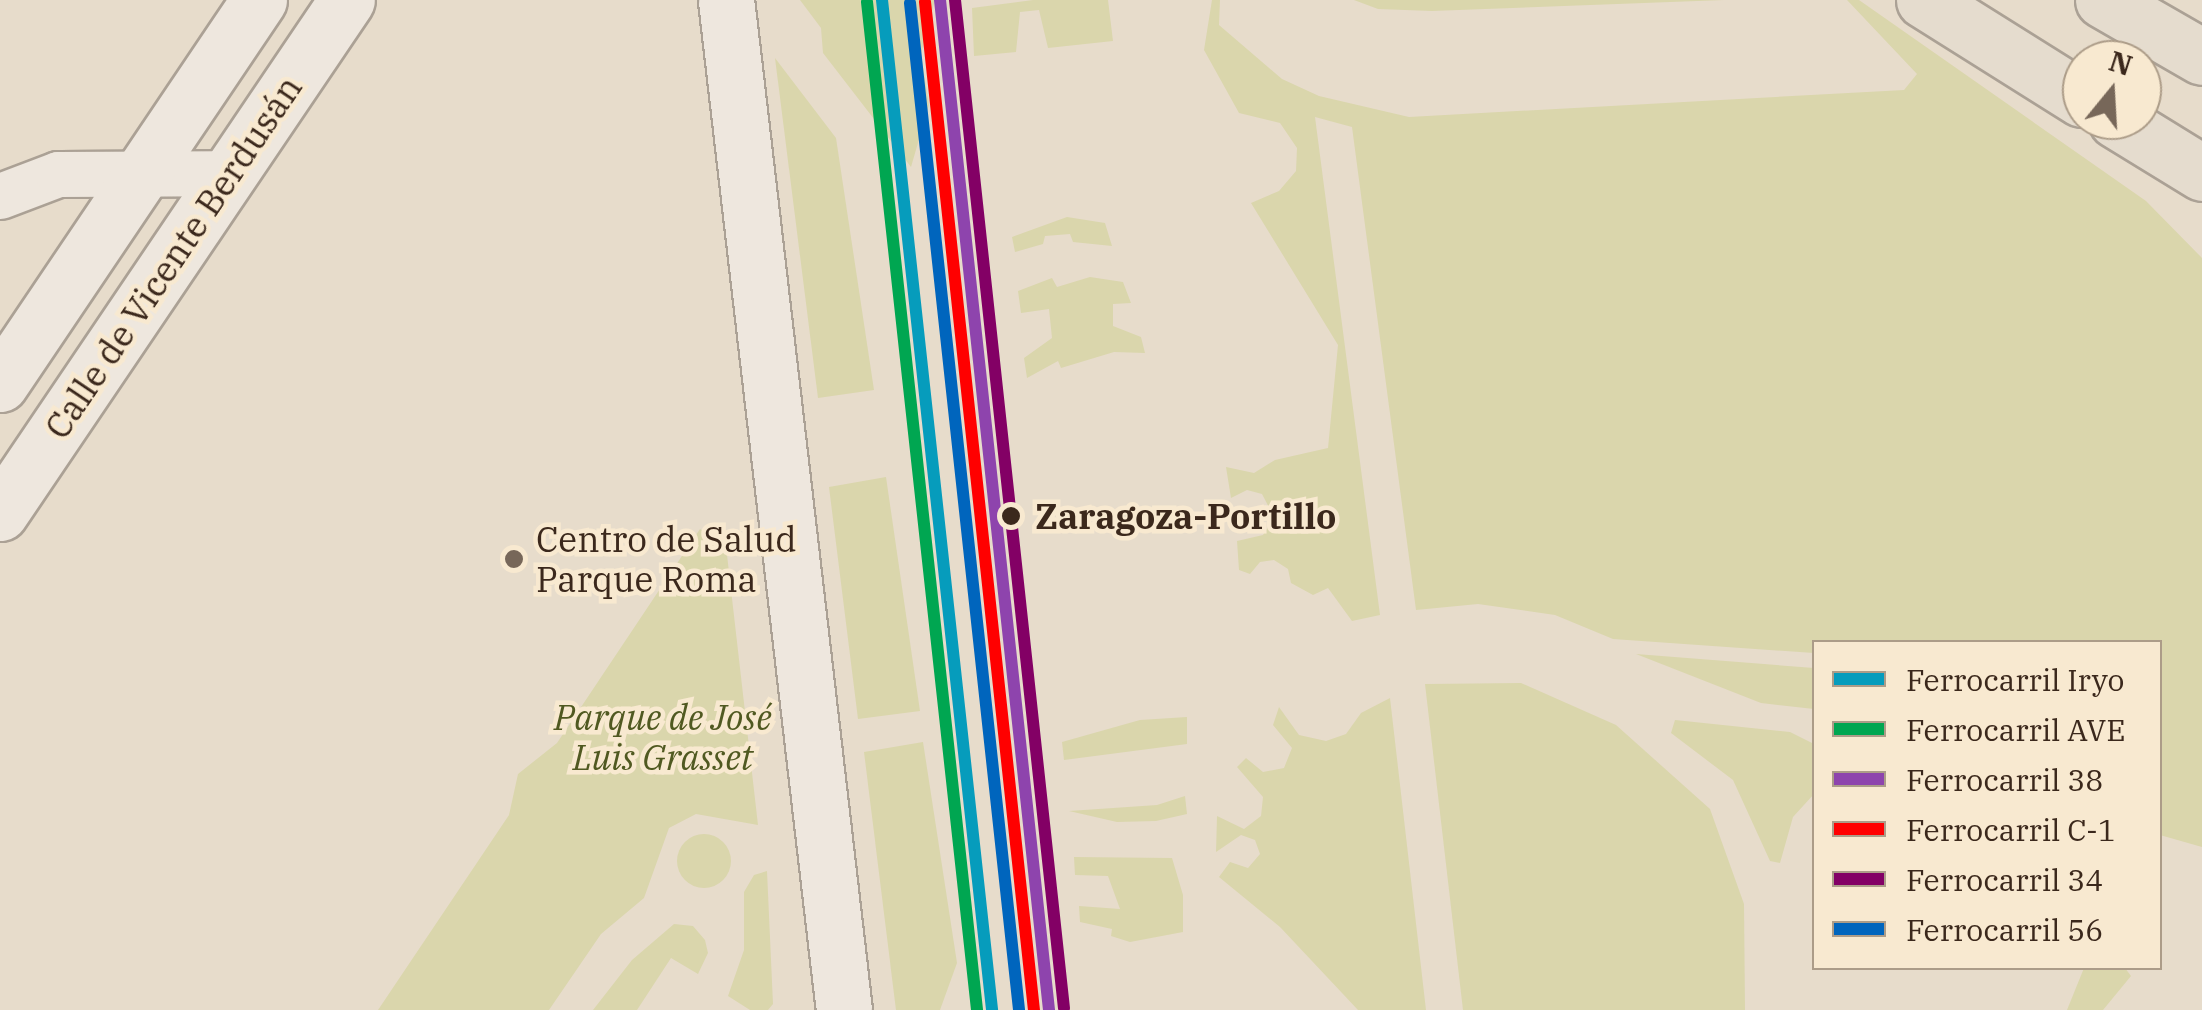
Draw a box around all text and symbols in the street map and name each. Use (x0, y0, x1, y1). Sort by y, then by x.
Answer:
north arrow (2062, 40, 2162, 140)
text: N (2105, 42, 2137, 84)
street label: Calle de Vicente Berdusán (36, 68, 310, 446)
place label: Zaragoza-Portillo (1035, 495, 1336, 537)
marker: Zaragoza-Portillo (996, 501, 1026, 531)
place label: Centro de Salud Parque Roma (536, 518, 797, 600)
marker: Centro de Salud Parque Roma (501, 546, 527, 572)
legend (1812, 640, 2162, 970)
text: Ferrocarril Iryo (1906, 660, 2124, 699)
park label: Parque de José Luis Grasset (554, 696, 772, 778)
text: Ferrocarril AVE (1906, 710, 2125, 749)
text: Ferrocarril 38 (1906, 760, 2103, 799)
text: Ferrocarril C-1 (1906, 810, 2116, 849)
text: Ferrocarril 34 (1906, 860, 2103, 899)
text: Ferrocarril 56 (1906, 910, 2103, 949)

